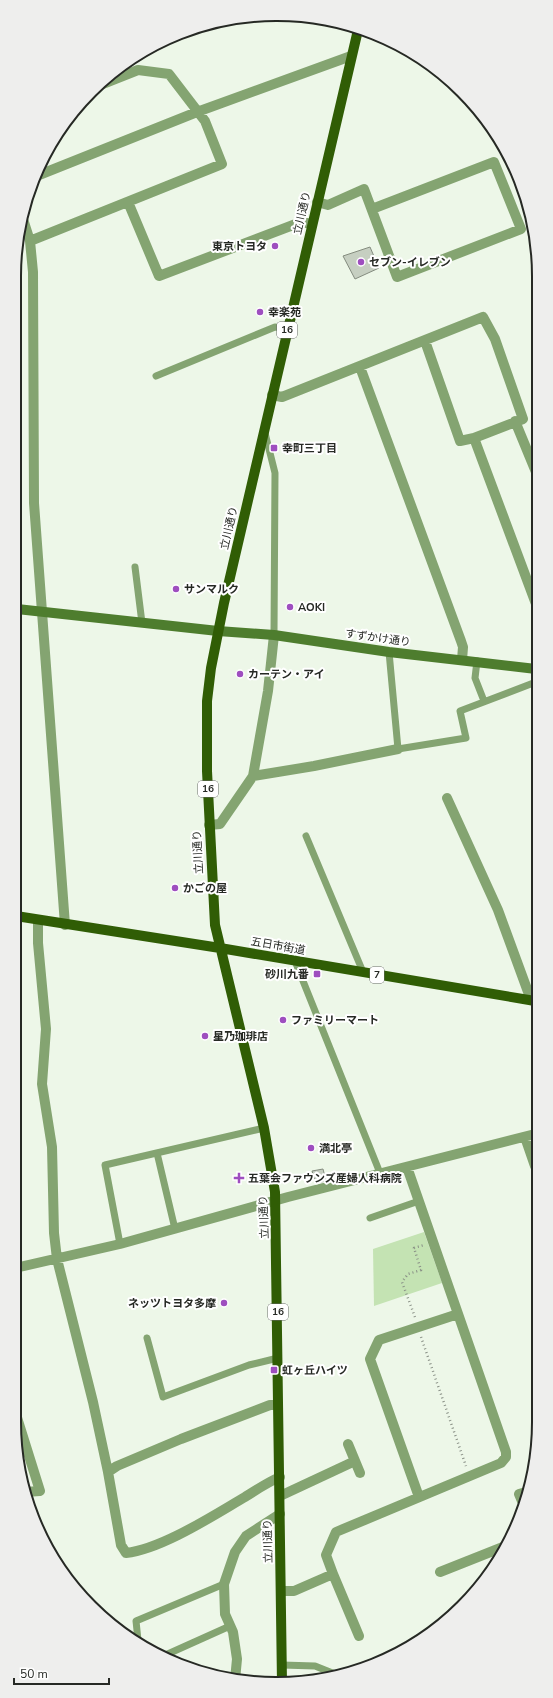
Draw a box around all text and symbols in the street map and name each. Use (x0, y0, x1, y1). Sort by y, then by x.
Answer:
street label: 立川通り (290, 190, 314, 236)
place label: 東京トヨタ (212, 239, 267, 254)
marker: 東京トヨタ (270, 241, 280, 251)
place label: セブン-イレブン (369, 255, 451, 270)
marker: セブン-イレブン (356, 257, 366, 267)
place label: 幸楽苑 (268, 305, 301, 320)
marker: 幸楽苑 (255, 307, 265, 317)
road number: 16 (277, 322, 297, 338)
place label: 幸町三丁目 (282, 441, 337, 456)
marker: 幸町三丁目 (269, 443, 279, 453)
street label: 立川通り (217, 505, 241, 551)
place label: サンマルク (184, 582, 239, 597)
marker: サンマルク (171, 584, 181, 594)
place label: AOKI (298, 600, 325, 615)
marker: AOKI (285, 602, 295, 612)
street label: すずかけ通り (344, 626, 412, 650)
place label: カーテン・アイ (248, 667, 324, 682)
marker: カーテン・アイ (235, 669, 245, 679)
road number: 16 (198, 781, 218, 797)
street label: 立川通り (189, 830, 207, 874)
place label: かごの屋 (183, 881, 227, 896)
marker: かごの屋 (170, 883, 180, 893)
street label: 五日市街道 (250, 934, 306, 958)
place label: 砂川九番 (265, 967, 309, 982)
road number: 7 (370, 967, 384, 983)
marker: 砂川九番 (312, 969, 322, 979)
place label: ファミリーマート (291, 1013, 379, 1028)
marker: ファミリーマート (278, 1015, 288, 1025)
place label: 星乃珈琲店 (213, 1029, 268, 1044)
marker: 星乃珈琲店 (200, 1031, 210, 1041)
place label: 満北亭 (319, 1141, 352, 1156)
marker: 満北亭 (306, 1143, 316, 1153)
place label: 五葉会ファウンズ産婦人科病院 (248, 1171, 402, 1186)
marker: 五葉会ファウンズ産婦人科病院 (233, 1172, 245, 1184)
street label: 立川通り (256, 1195, 272, 1239)
place label: ネッツトヨタ多摩 (128, 1296, 216, 1311)
marker: ネッツトヨタ多摩 (219, 1298, 229, 1308)
road number: 16 (268, 1304, 288, 1320)
place label: 虹ヶ丘ハイツ (282, 1363, 348, 1378)
marker: 虹ヶ丘ハイツ (269, 1365, 279, 1375)
street label: 立川通り (260, 1519, 276, 1563)
scale bar (14, 1660, 109, 1686)
text: 50 m (20, 1666, 48, 1682)

